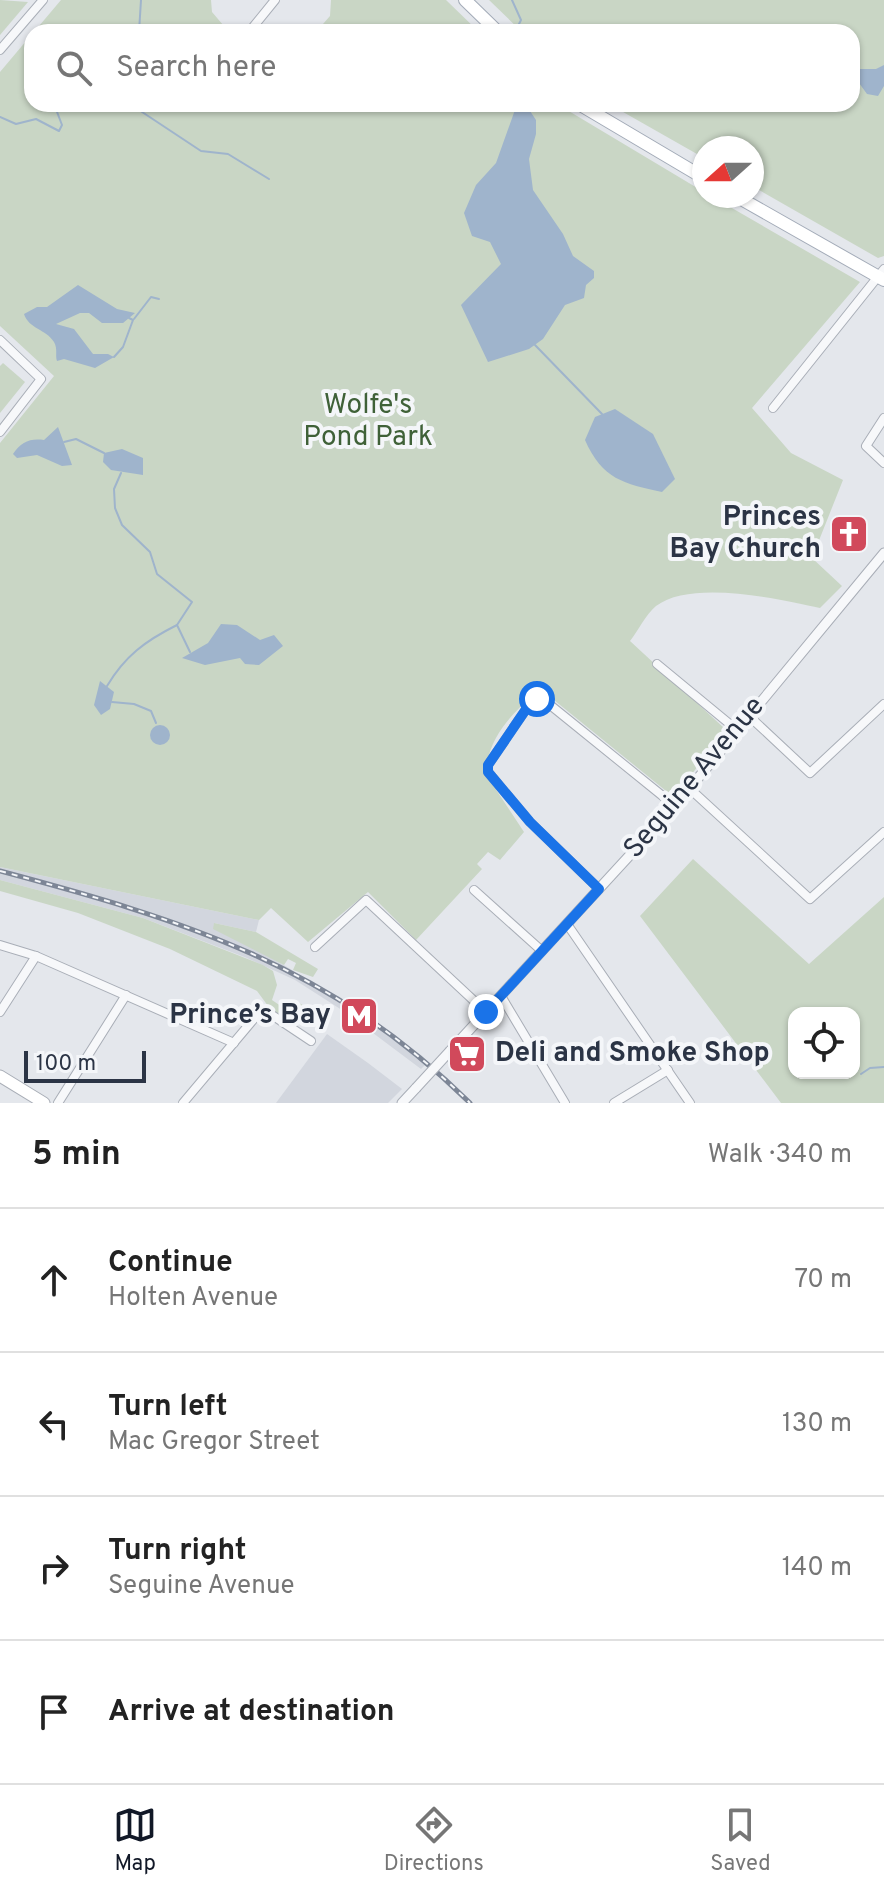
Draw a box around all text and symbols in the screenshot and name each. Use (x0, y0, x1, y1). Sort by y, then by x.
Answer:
search box (24, 24, 860, 112)
icon: search (52, 46, 96, 90)
text: Search here (116, 50, 276, 87)
north arrow (692, 136, 764, 208)
park label: Wolfe's Pond Park (303, 388, 433, 456)
place label: Princes Bay Church (669, 500, 821, 568)
church icon: Princes Bay Church (828, 513, 870, 555)
route start (519, 681, 555, 717)
street label: Seguine Avenue (617, 690, 773, 866)
route end (468, 994, 504, 1030)
metro station icon: Prince’s Bay (338, 995, 380, 1037)
place label: Prince’s Bay (169, 998, 331, 1034)
map controls (788, 1007, 860, 1079)
button: locate (788, 1007, 860, 1079)
supermarket icon: Deli and Smoke Shop (446, 1033, 488, 1075)
place label: Deli and Smoke Shop (495, 1036, 770, 1072)
scale bar (24, 1047, 146, 1083)
text: 100 m (36, 1051, 96, 1078)
text: 5 min (32, 1134, 121, 1177)
text: Walk · 340 m (708, 1139, 852, 1172)
text: Continue (108, 1245, 233, 1282)
icon: ahead (32, 1258, 76, 1302)
text: 70 m (794, 1264, 852, 1297)
text: Holten Avenue (108, 1282, 278, 1315)
text: Turn left (108, 1389, 228, 1426)
icon: left (32, 1402, 76, 1446)
text: 130 m (782, 1408, 852, 1441)
text: Mac Gregor Street (108, 1426, 320, 1459)
text: Turn right (108, 1533, 246, 1570)
icon: right (32, 1546, 76, 1590)
text: 140 m (782, 1552, 852, 1585)
text: Seguine Avenue (108, 1570, 294, 1603)
icon: arrive (32, 1690, 76, 1734)
text: Arrive at destination (108, 1694, 394, 1731)
tab: Map (113, 1803, 157, 1878)
tab: Directions (384, 1803, 484, 1878)
tab: Saved (710, 1803, 771, 1878)

